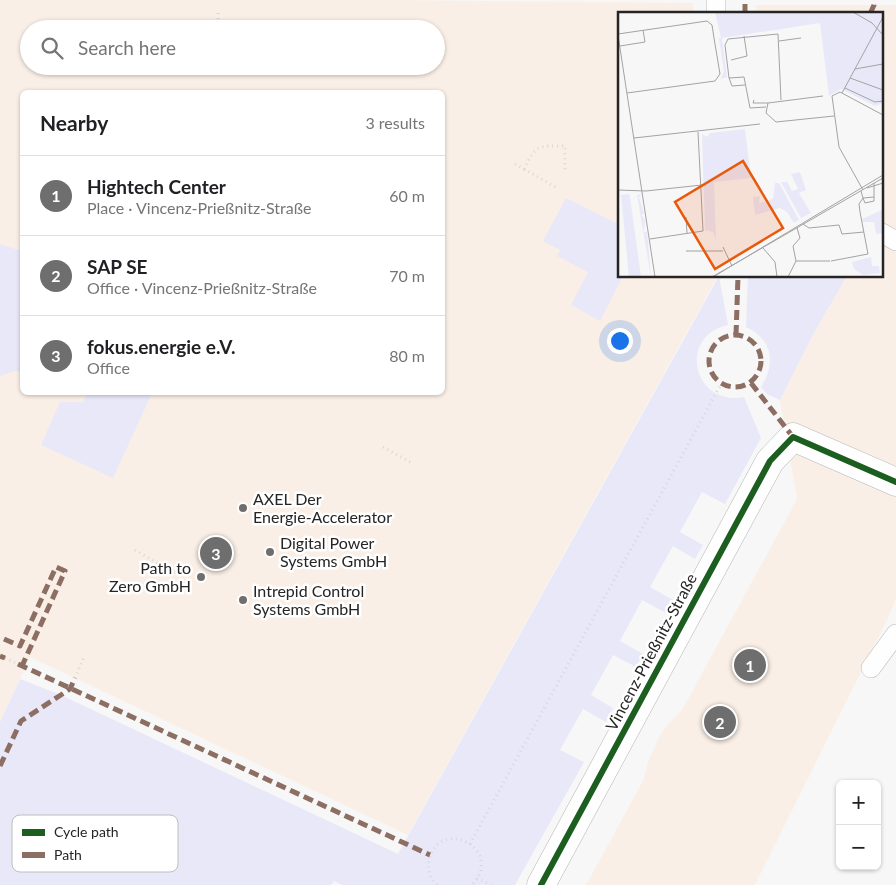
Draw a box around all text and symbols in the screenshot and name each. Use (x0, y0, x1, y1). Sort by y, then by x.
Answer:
inset map (618, 12, 884, 278)
search box (20, 20, 445, 75)
icon: search (38, 34, 66, 62)
text: Search here (78, 36, 176, 59)
text: Nearby (40, 110, 108, 135)
text: 3 results (365, 113, 425, 132)
text: Hightech Center (87, 175, 226, 198)
text: 1 (51, 186, 61, 205)
text: 60 m (389, 186, 425, 205)
text: Place · Vincenz-Prießnitz-Straße (87, 198, 311, 217)
text: SAP SE (87, 255, 148, 278)
text: 2 (51, 266, 61, 285)
text: 70 m (389, 266, 425, 285)
text: Office · Vincenz-Prießnitz-Straße (87, 278, 317, 297)
your location (607, 328, 633, 354)
text: fokus.energie e.V. (87, 335, 236, 358)
text: 3 (51, 346, 61, 365)
text: 80 m (389, 346, 425, 365)
text: Office (87, 358, 130, 377)
place label: AXEL Der Energie-Accelerator (253, 489, 392, 526)
marker: AXEL Der Energie-Accelerator (237, 502, 249, 514)
place label: Digital Power Systems GmbH (280, 533, 387, 570)
pin: 3 (200, 534, 232, 572)
marker: Digital Power Systems GmbH (264, 546, 276, 558)
place label: Path to Zero GmbH (109, 558, 191, 595)
street label: Vincenz-Prießnitz-Straße (601, 570, 700, 734)
marker: Path to Zero GmbH (195, 571, 207, 583)
place label: Intrepid Control Systems GmbH (253, 581, 364, 618)
marker: Intrepid Control Systems GmbH (237, 594, 249, 606)
pin: 1 (734, 646, 766, 684)
pin: 2 (704, 703, 736, 741)
map controls (836, 780, 881, 870)
button: + (836, 780, 881, 825)
legend (12, 815, 178, 872)
text: Cycle path (54, 823, 119, 840)
button: − (836, 825, 881, 870)
text: Path (54, 846, 82, 863)

